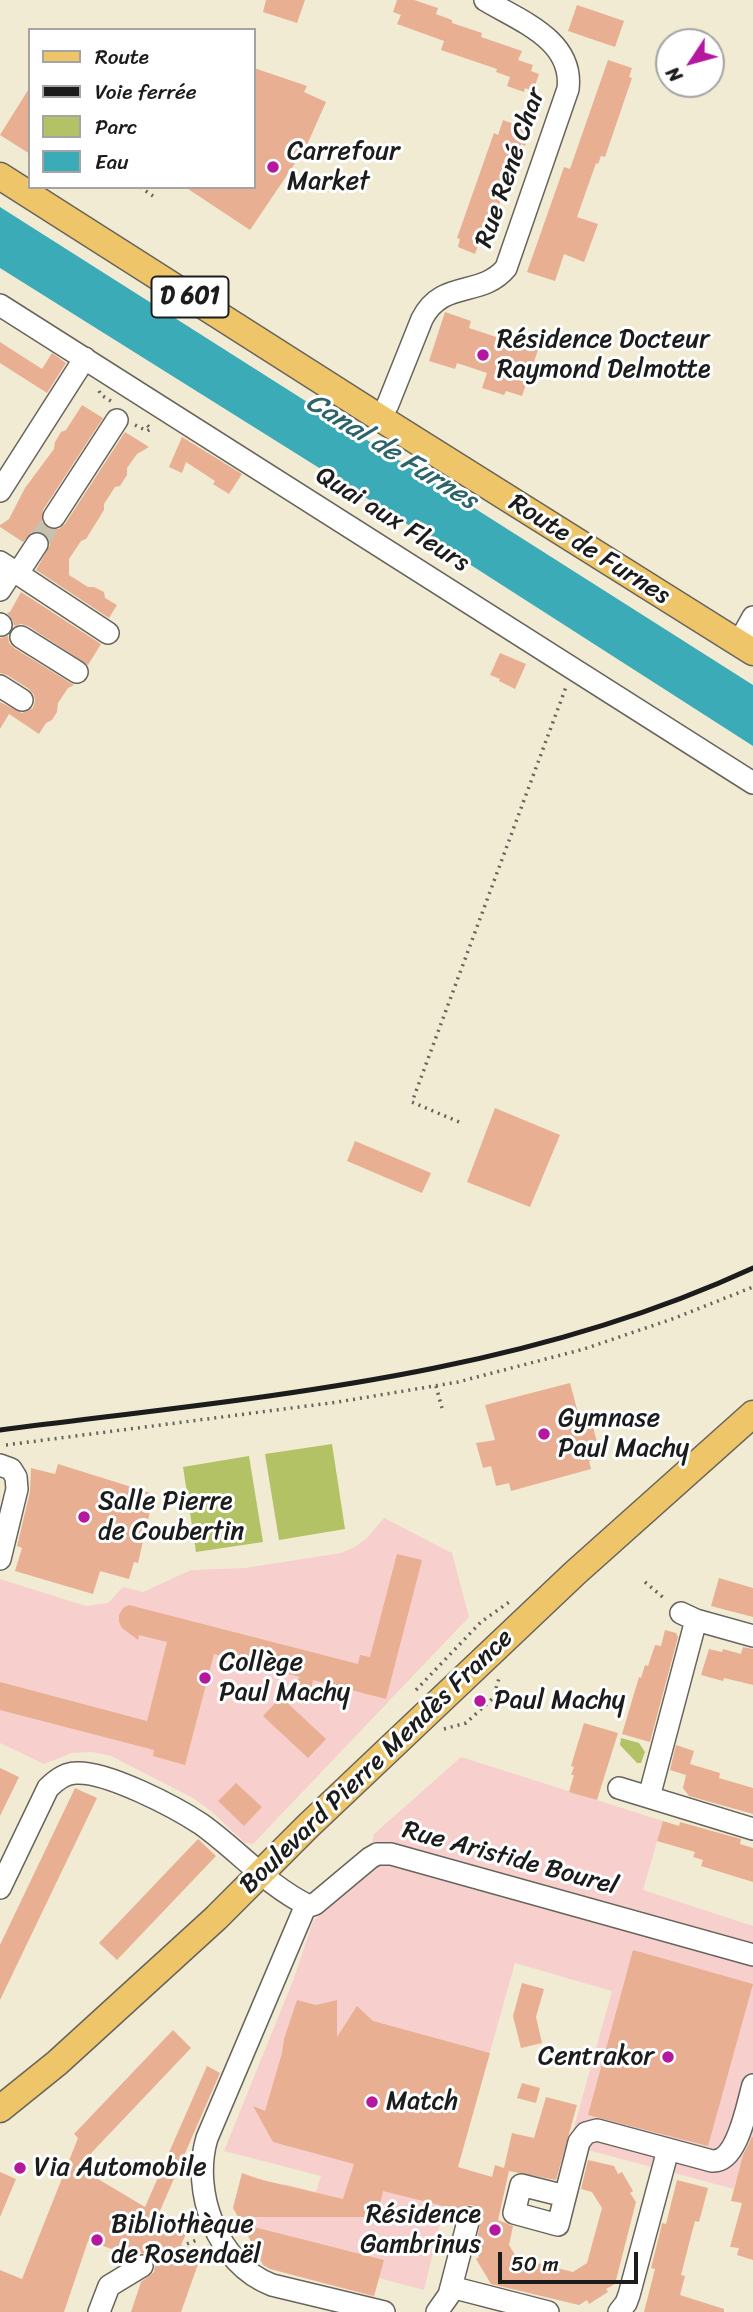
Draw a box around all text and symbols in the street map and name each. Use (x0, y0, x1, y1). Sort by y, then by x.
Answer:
legend (28, 28, 256, 189)
north arrow (655, 28, 725, 98)
text: Route (95, 38, 149, 76)
text: N (657, 59, 691, 89)
text: Voie ferrée (95, 73, 197, 111)
street label: Rue René Char (469, 84, 553, 252)
text: Parc (95, 108, 137, 146)
place label: Carrefour Market (287, 136, 400, 198)
text: Eau (95, 143, 128, 181)
marker: Carrefour Market (265, 159, 281, 175)
road number: D 601 (152, 276, 228, 318)
place label: Résidence Docteur Raymond Delmotte (497, 324, 711, 386)
marker: Résidence Docteur Raymond Delmotte (475, 347, 491, 363)
water label: Canal de Furnes (299, 386, 483, 518)
street label: Quai aux Fleurs (310, 460, 474, 580)
street label: Route de Furnes (503, 488, 675, 612)
place label: Gymnase Paul Machy (558, 1403, 689, 1464)
marker: Gymnase Paul Machy (536, 1426, 552, 1442)
place label: Salle Pierre de Coubertin (98, 1486, 244, 1548)
marker: Salle Pierre de Coubertin (76, 1509, 92, 1525)
street label: Boulevard Pierre Mendès France (234, 1623, 520, 1901)
place label: Collège Paul Machy (219, 1647, 350, 1708)
marker: Collège Paul Machy (197, 1670, 213, 1686)
place label: Paul Machy (494, 1685, 625, 1717)
marker: Paul Machy (472, 1693, 488, 1709)
street label: Rue Aristide Bourel (399, 1815, 621, 1903)
place label: Centrakor (538, 2041, 654, 2073)
marker: Centrakor (660, 2049, 676, 2065)
place label: Match (386, 2086, 458, 2118)
marker: Match (364, 2094, 380, 2110)
place label: Via Automobile (34, 2152, 207, 2184)
marker: Via Automobile (12, 2160, 28, 2176)
place label: Résidence Gambrinus (360, 2199, 481, 2260)
place label: Bibliothèque de Rosendaël (111, 2209, 261, 2270)
marker: Résidence Gambrinus (487, 2222, 503, 2238)
marker: Bibliothèque de Rosendaël (89, 2232, 105, 2248)
scale bar (501, 2238, 641, 2282)
text: 50 m (511, 2245, 559, 2283)

